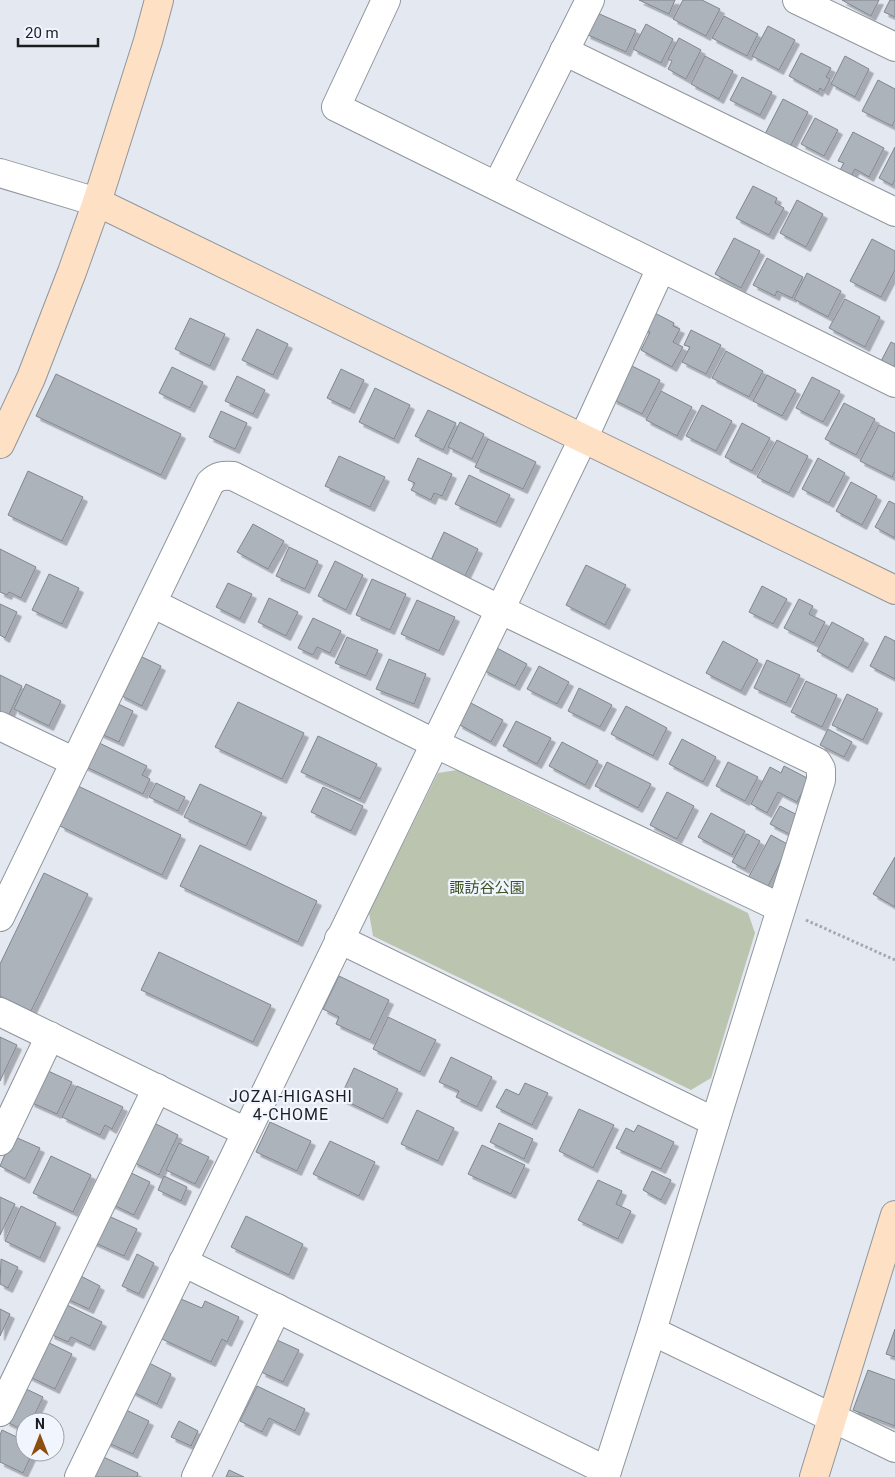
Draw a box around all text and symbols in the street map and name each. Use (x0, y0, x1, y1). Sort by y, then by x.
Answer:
scale bar (18, 15, 98, 47)
text: 20 m (25, 24, 59, 42)
park label: 諏訪谷公園 (449, 879, 525, 897)
district label: JOZAI-HIGASHI 4-CHOME (229, 1087, 353, 1124)
north arrow (15, 1412, 65, 1462)
text: N (35, 1416, 45, 1432)

